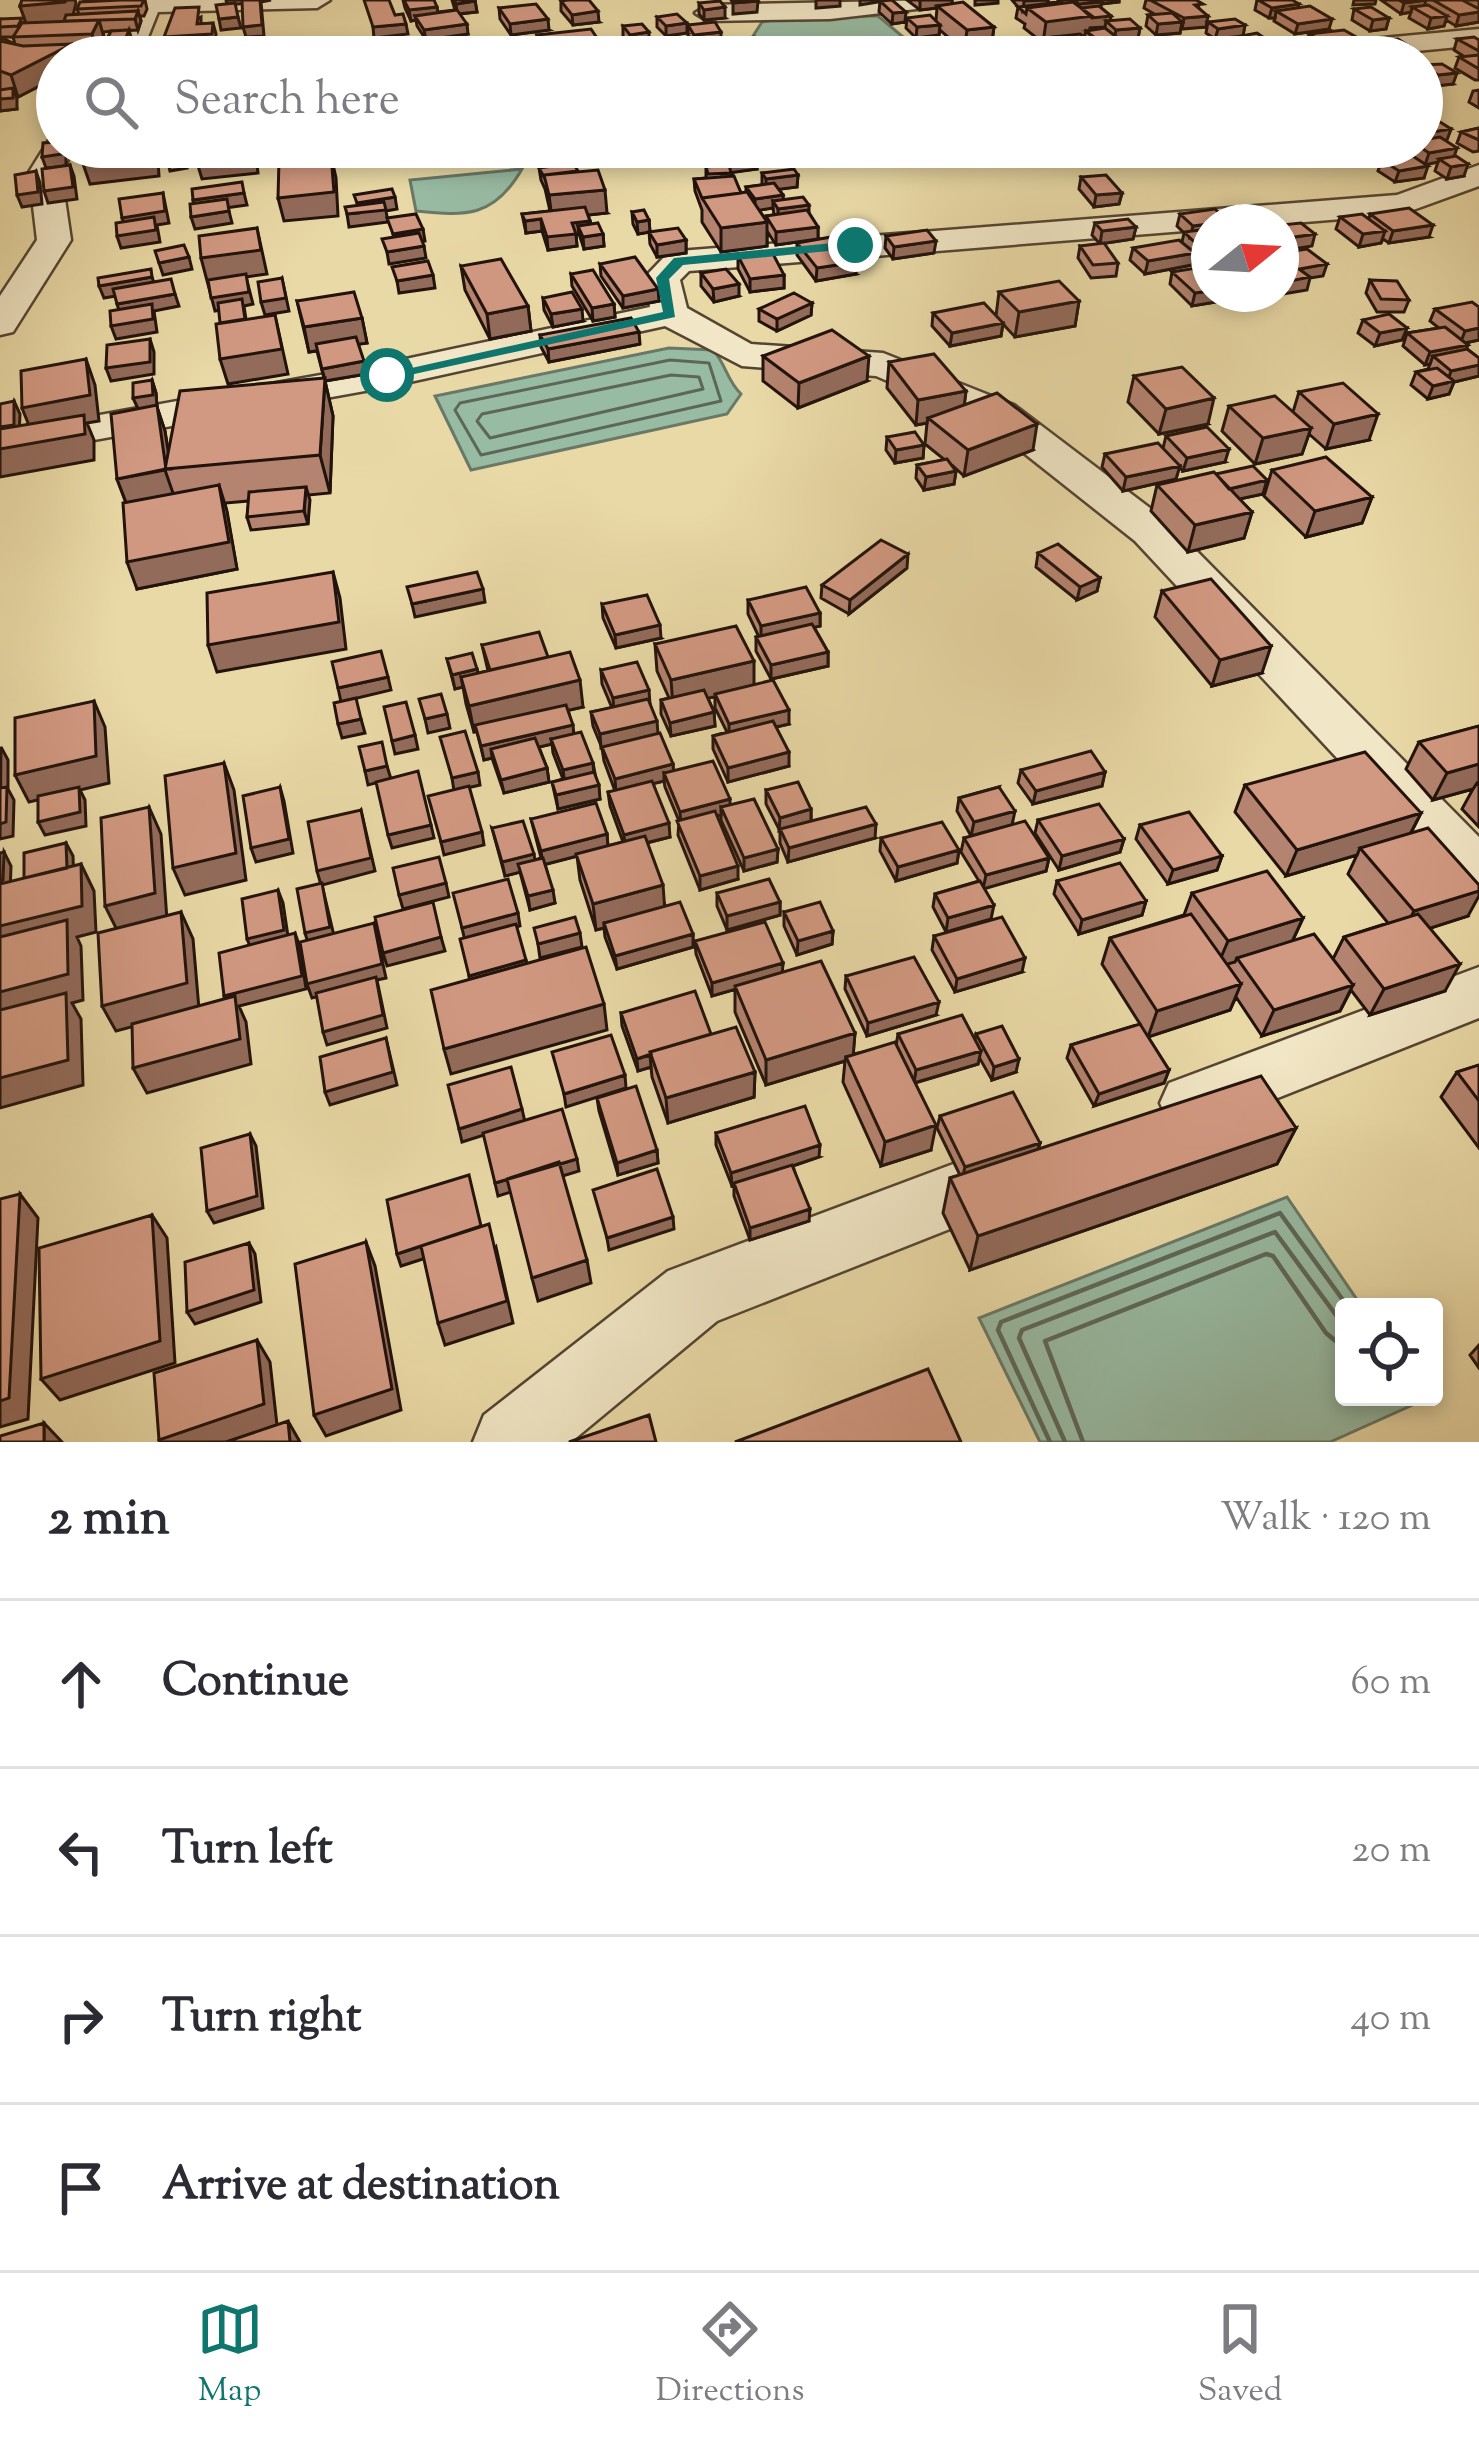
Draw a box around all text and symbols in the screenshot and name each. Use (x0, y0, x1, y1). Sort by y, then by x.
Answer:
search box (36, 36, 1443, 168)
icon: search (78, 69, 144, 135)
text: Search here (174, 70, 400, 135)
north arrow (1191, 204, 1299, 312)
route end (828, 218, 882, 272)
route start (360, 348, 414, 402)
map controls (1335, 1298, 1443, 1406)
button: locate (1335, 1298, 1443, 1406)
text: 2 min (48, 1484, 170, 1557)
text: Walk · 120 m (1220, 1492, 1431, 1548)
icon: ahead (48, 1651, 114, 1717)
text: Continue (162, 1651, 349, 1716)
text: 60 m (1350, 1656, 1431, 1712)
icon: left (48, 1819, 114, 1885)
text: Turn left (162, 1819, 333, 1884)
text: 20 m (1352, 1824, 1431, 1880)
icon: right (48, 1987, 114, 2053)
text: Turn right (162, 1987, 361, 2052)
text: 40 m (1351, 1992, 1431, 2048)
icon: arrive (48, 2155, 114, 2221)
text: Arrive at destination (162, 2155, 560, 2220)
tab: Map (197, 2296, 263, 2416)
tab: Directions (656, 2296, 805, 2416)
tab: Saved (1198, 2296, 1282, 2416)

